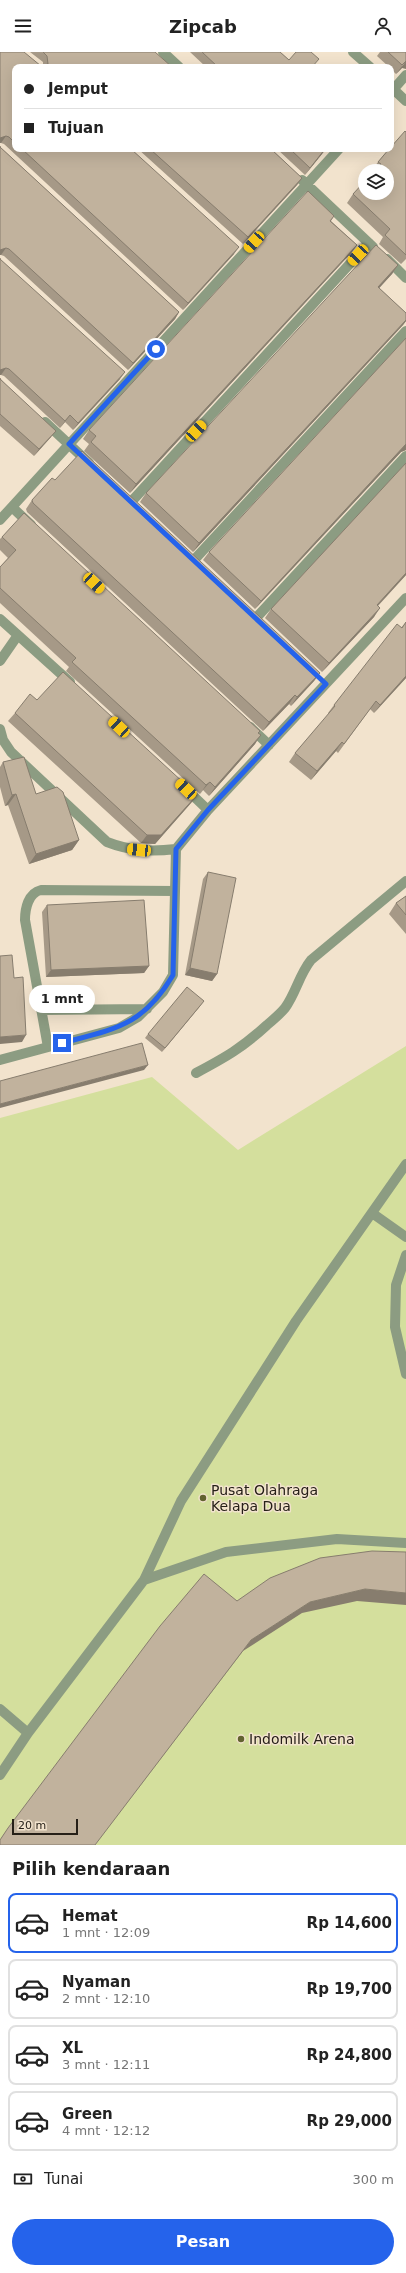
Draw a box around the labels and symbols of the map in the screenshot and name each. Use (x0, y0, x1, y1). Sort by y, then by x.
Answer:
car (242, 229, 266, 255)
car (345, 242, 371, 268)
route start (147, 340, 165, 358)
car (183, 418, 209, 444)
car (81, 570, 107, 596)
car (106, 714, 132, 740)
car (173, 776, 199, 802)
car (126, 843, 152, 857)
callout: 1 mnt (29, 985, 95, 1013)
route end (53, 1034, 71, 1052)
place label: Pusat Olahraga Kelapa Dua (211, 1482, 318, 1514)
marker: Pusat Olahraga Kelapa Dua (198, 1493, 208, 1503)
place label: Indomilk Arena (249, 1731, 355, 1747)
marker: Indomilk Arena (236, 1734, 246, 1744)
scale bar (12, 1817, 78, 1836)

